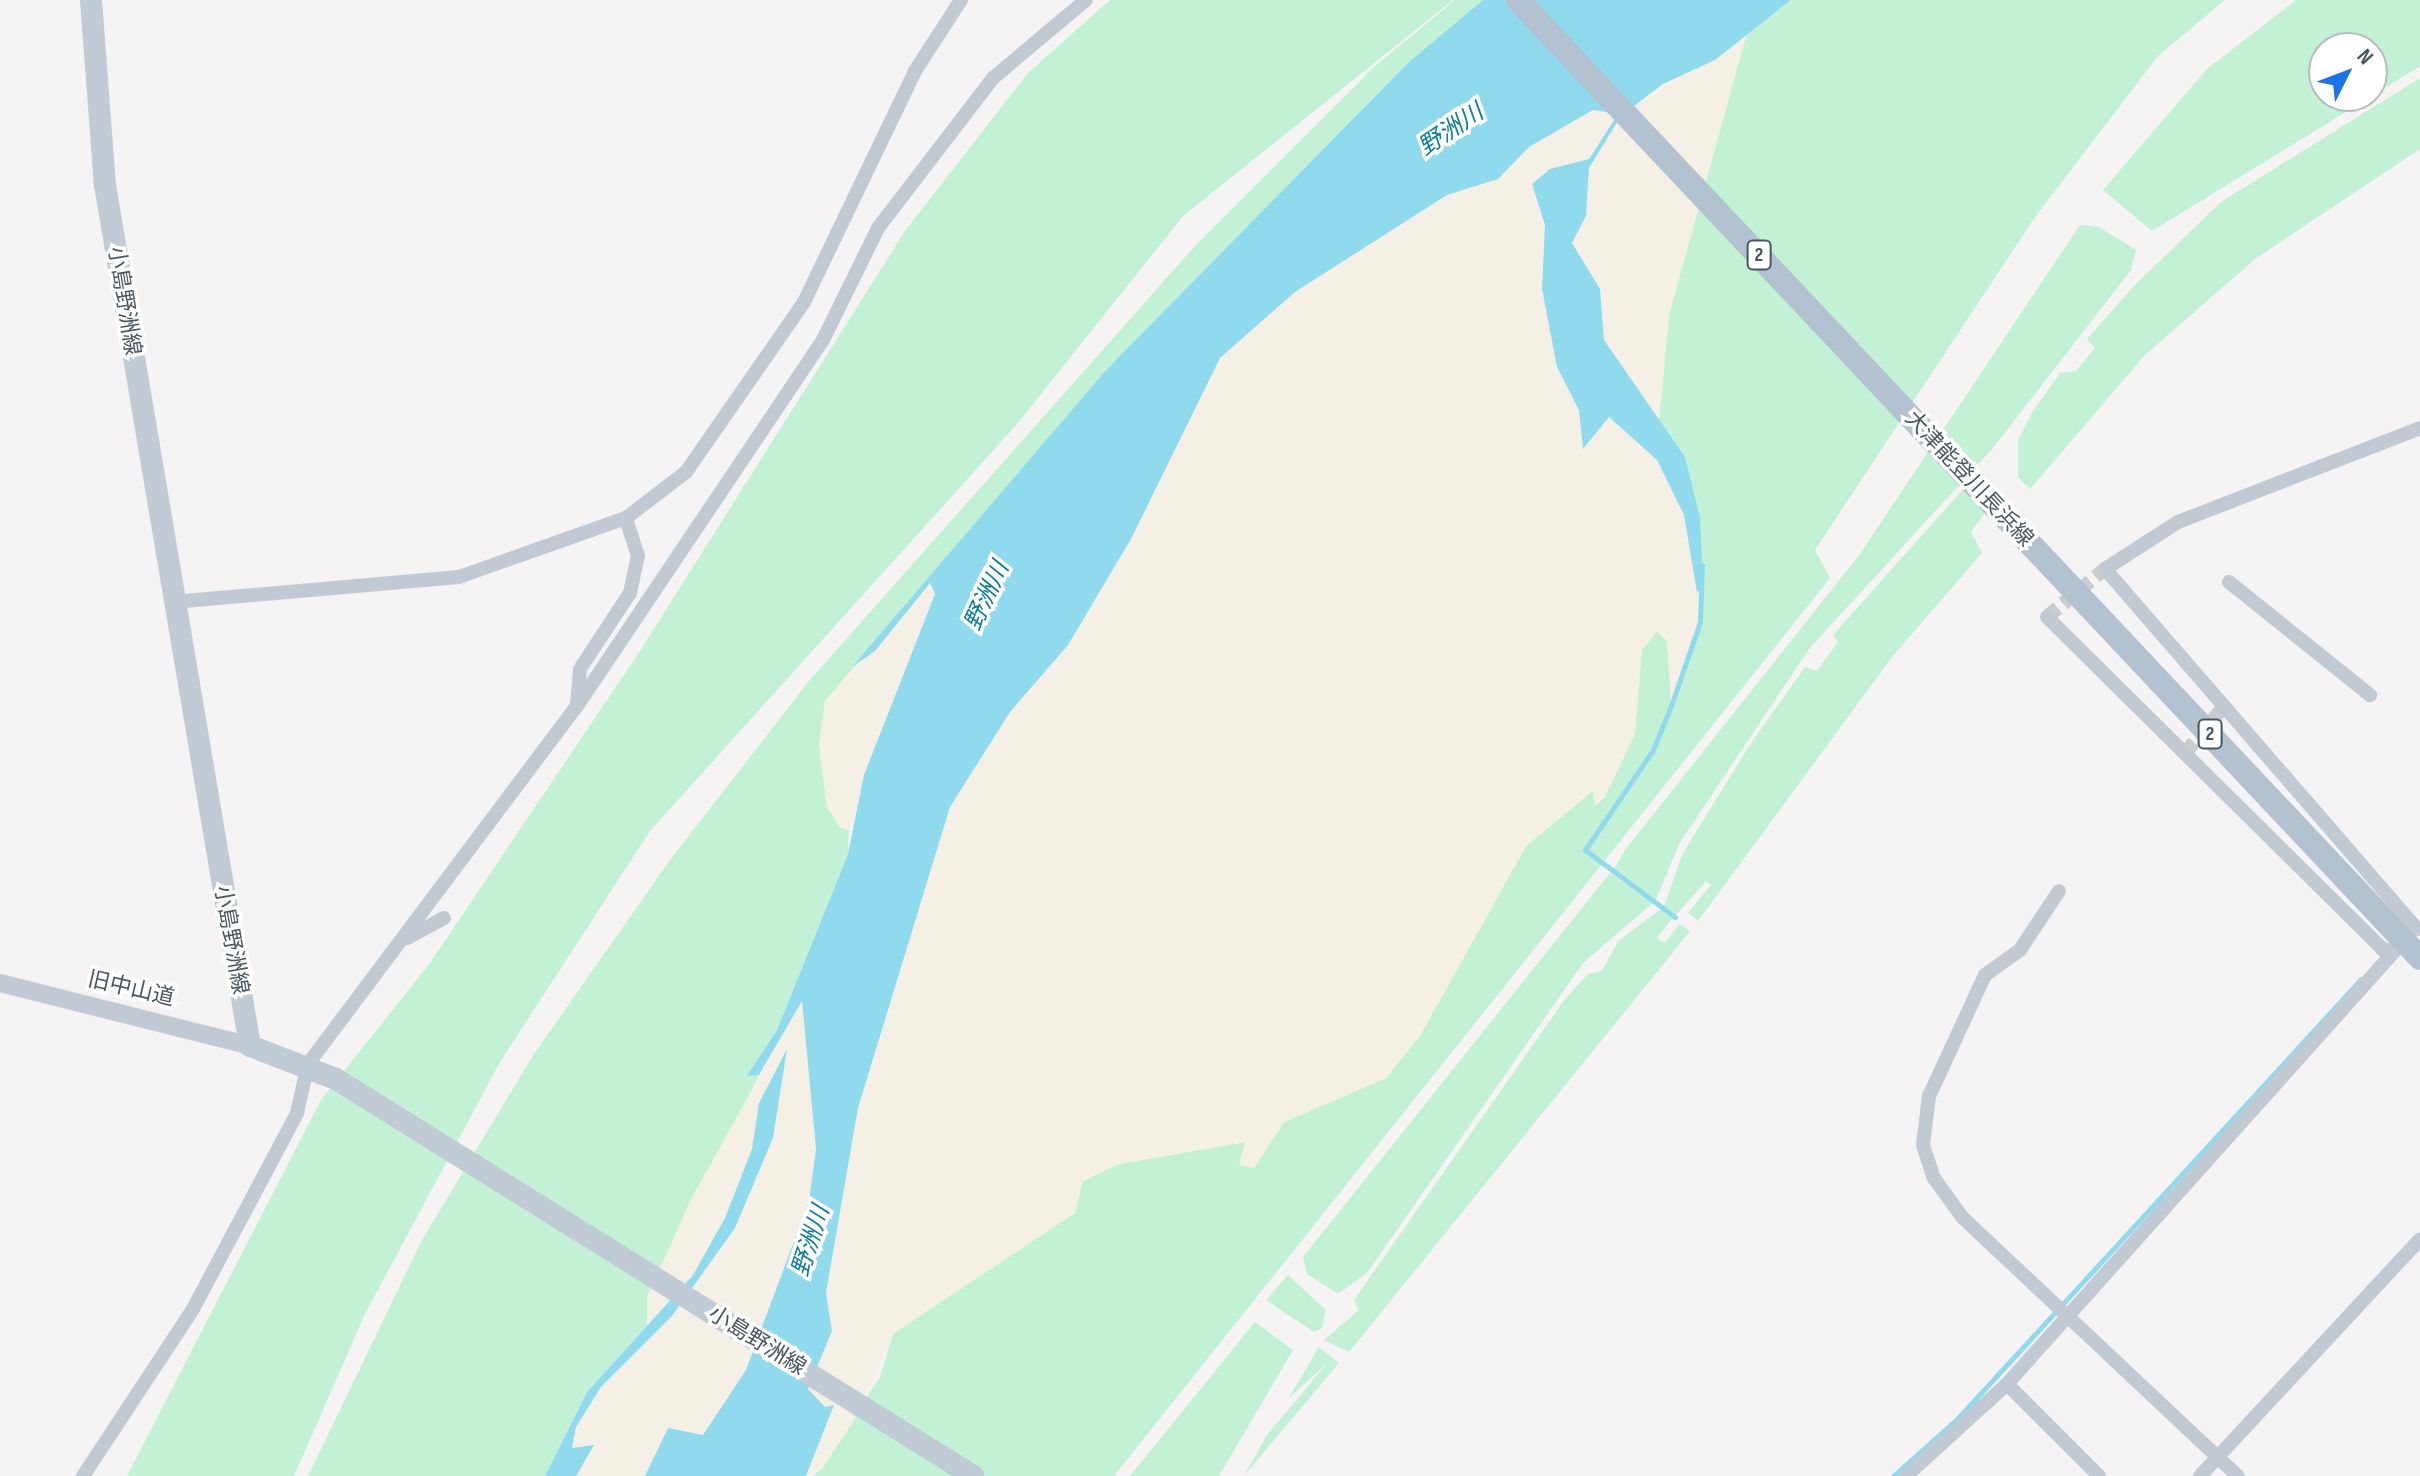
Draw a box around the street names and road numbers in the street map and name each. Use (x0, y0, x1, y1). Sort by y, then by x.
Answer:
road number: 2 (1745, 239, 1773, 271)
street label: 小島野洲線 (102, 245, 146, 357)
street label: 大津能登川長浜線 (1899, 406, 2039, 552)
road number: 2 (2196, 718, 2224, 750)
street label: 小島野洲線 (208, 884, 254, 996)
street label: 旧中山道 (85, 966, 177, 1012)
street label: 小島野洲線 (703, 1301, 811, 1381)

